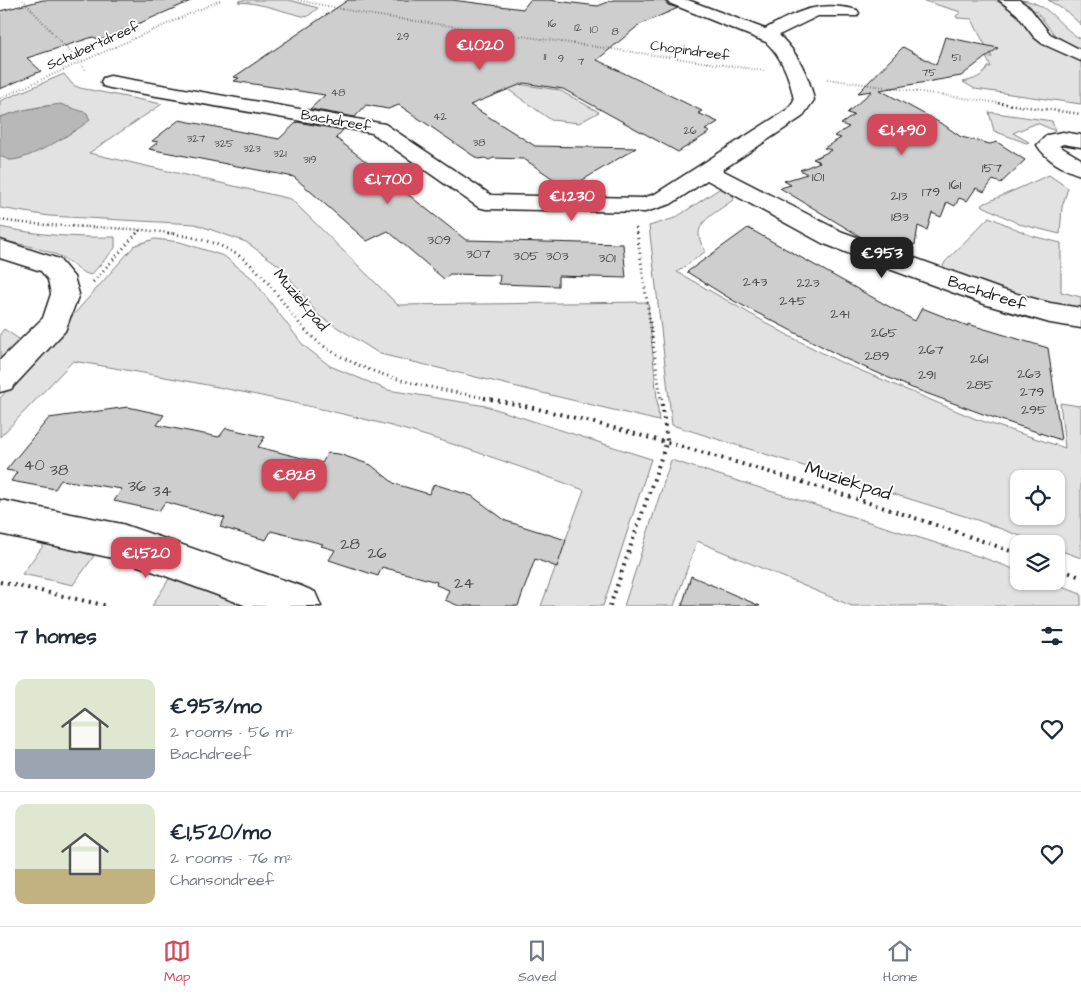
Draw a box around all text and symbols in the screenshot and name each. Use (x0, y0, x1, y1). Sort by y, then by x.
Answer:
street label: Schubertdreef (44, 16, 143, 75)
house number: 16 (548, 16, 556, 31)
house number: 12 (574, 20, 583, 35)
house number: 10 (590, 22, 598, 37)
house number: 8 (611, 24, 619, 39)
pin: €1,020 (439, 28, 521, 71)
house number: 29 (397, 29, 409, 44)
text: €1,020 (457, 34, 503, 56)
street label: Chopindreef (649, 36, 732, 67)
house number: 11 (544, 49, 547, 64)
house number: 51 (951, 50, 961, 65)
house number: 9 (558, 51, 564, 66)
house number: 7 (578, 54, 585, 69)
house number: 75 (922, 65, 936, 80)
house number: 48 (331, 85, 345, 100)
street label: Bachdreef (299, 105, 373, 137)
house number: 42 (433, 109, 448, 124)
pin: €1,490 (861, 114, 943, 156)
text: €1,490 (878, 119, 926, 141)
house number: 26 (683, 123, 697, 138)
house number: 327 (187, 131, 206, 146)
house number: 38 (473, 135, 485, 150)
house number: 325 (214, 136, 234, 151)
house number: 323 (243, 141, 261, 156)
house number: 321 (273, 146, 287, 161)
house number: 319 (303, 152, 317, 167)
house number: 157 (982, 158, 1003, 178)
pin: €1,700 (347, 162, 429, 205)
house number: 101 (812, 167, 824, 187)
text: €1,700 (364, 168, 412, 190)
house number: 161 (949, 175, 961, 195)
pin: €1,230 (531, 180, 613, 222)
house number: 179 (922, 182, 940, 202)
text: €1,230 (550, 185, 595, 207)
house number: 213 (891, 186, 907, 206)
house number: 183 (891, 207, 909, 227)
house number: 309 (427, 230, 451, 250)
pin: €953 (852, 236, 912, 279)
text: €953 (861, 242, 903, 264)
house number: 307 (466, 244, 491, 264)
house number: 305 (513, 246, 539, 266)
house number: 303 (545, 246, 569, 266)
house number: 301 (598, 248, 616, 268)
street label: Muziekpad (268, 264, 334, 336)
street label: Bachdreef (945, 270, 1030, 316)
house number: 243 (743, 272, 767, 292)
house number: 223 (796, 273, 820, 293)
house number: 245 (779, 291, 807, 311)
house number: 241 (830, 304, 850, 324)
house number: 265 (871, 323, 897, 343)
house number: 267 (918, 340, 944, 360)
house number: 289 (864, 346, 890, 366)
house number: 261 (970, 349, 988, 369)
house number: 263 (1017, 364, 1041, 384)
house number: 291 (918, 365, 936, 385)
house number: 285 (966, 375, 994, 395)
house number: 279 (1020, 382, 1044, 402)
house number: 295 (1021, 400, 1047, 420)
house number: 40 (24, 454, 44, 476)
street label: Muziekpad (801, 454, 895, 508)
pin: €828 (264, 458, 324, 501)
house number: 38 (50, 459, 68, 481)
text: €828 (273, 464, 315, 486)
map controls (1010, 470, 1065, 590)
button: locate (1010, 470, 1065, 525)
house number: 36 (128, 475, 146, 497)
house number: 34 (152, 480, 172, 502)
house number: 28 (340, 533, 360, 555)
button: layers (1010, 535, 1065, 590)
pin: €1,520 (105, 536, 187, 579)
text: €1,520 (122, 542, 170, 564)
house number: 26 (367, 542, 387, 564)
house number: 24 (454, 572, 474, 594)
text: 7 homes (15, 622, 97, 651)
icon: filters (1038, 622, 1066, 650)
text: €953/mo (170, 692, 262, 721)
icon: home (55, 699, 115, 759)
icon: heart (1038, 715, 1066, 743)
text: 2 rooms · 56 m² (170, 721, 294, 743)
text: Bachdreef (170, 743, 251, 765)
text: €1,520/mo (170, 818, 271, 847)
icon: home (55, 824, 115, 884)
icon: heart (1038, 840, 1066, 868)
text: 2 rooms · 76 m² (170, 847, 293, 869)
text: Chansondreef (170, 869, 274, 891)
tab: Map (163, 937, 191, 987)
tab: Saved (518, 937, 556, 987)
tab: Home (883, 937, 918, 987)

